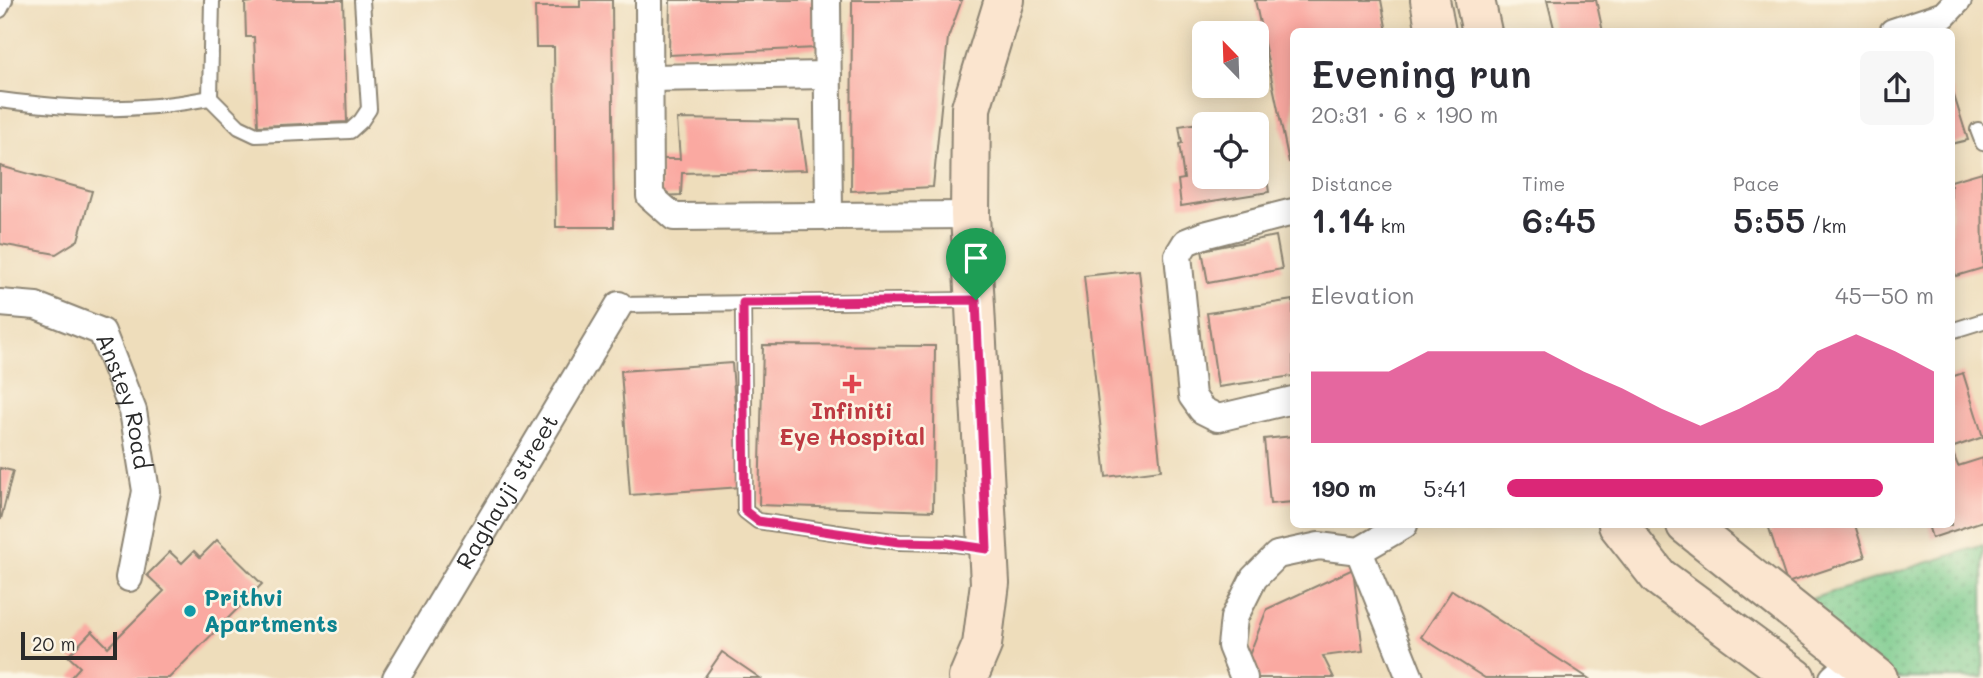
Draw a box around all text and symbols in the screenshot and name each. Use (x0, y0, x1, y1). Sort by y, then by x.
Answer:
north arrow (1192, 21, 1269, 98)
map controls (1192, 21, 1269, 189)
text: Evening run (1311, 48, 1532, 98)
button: share (1860, 51, 1934, 125)
text: 20:31 · 6 × 190 m (1311, 99, 1498, 129)
button: locate (1192, 112, 1269, 189)
text: Distance (1311, 171, 1393, 196)
text: Time (1522, 171, 1565, 196)
text: Pace (1733, 171, 1779, 196)
text: 1.14 (1311, 196, 1374, 242)
text: 6:45 (1522, 196, 1596, 242)
text: 5:55 (1733, 196, 1805, 242)
text: km (1374, 213, 1406, 238)
text: /km (1805, 213, 1847, 238)
pin (946, 228, 1006, 300)
icon: arrive (957, 239, 995, 277)
text: Elevation (1311, 280, 1414, 310)
text: 45–50 m (1835, 280, 1934, 310)
street label: Anstey Road (90, 328, 158, 471)
marker: Infiniti Eye Hospital (842, 374, 862, 394)
place label: Infiniti Eye Hospital (779, 395, 925, 451)
street label: Raghavji street (449, 408, 564, 574)
text: 190 m (1311, 473, 1376, 503)
text: 5:41 (1423, 473, 1467, 503)
place label: Prithvi Apartments (204, 582, 338, 638)
marker: Prithvi Apartments (182, 603, 198, 619)
scale bar (21, 629, 117, 661)
text: 20 m (32, 631, 76, 656)

